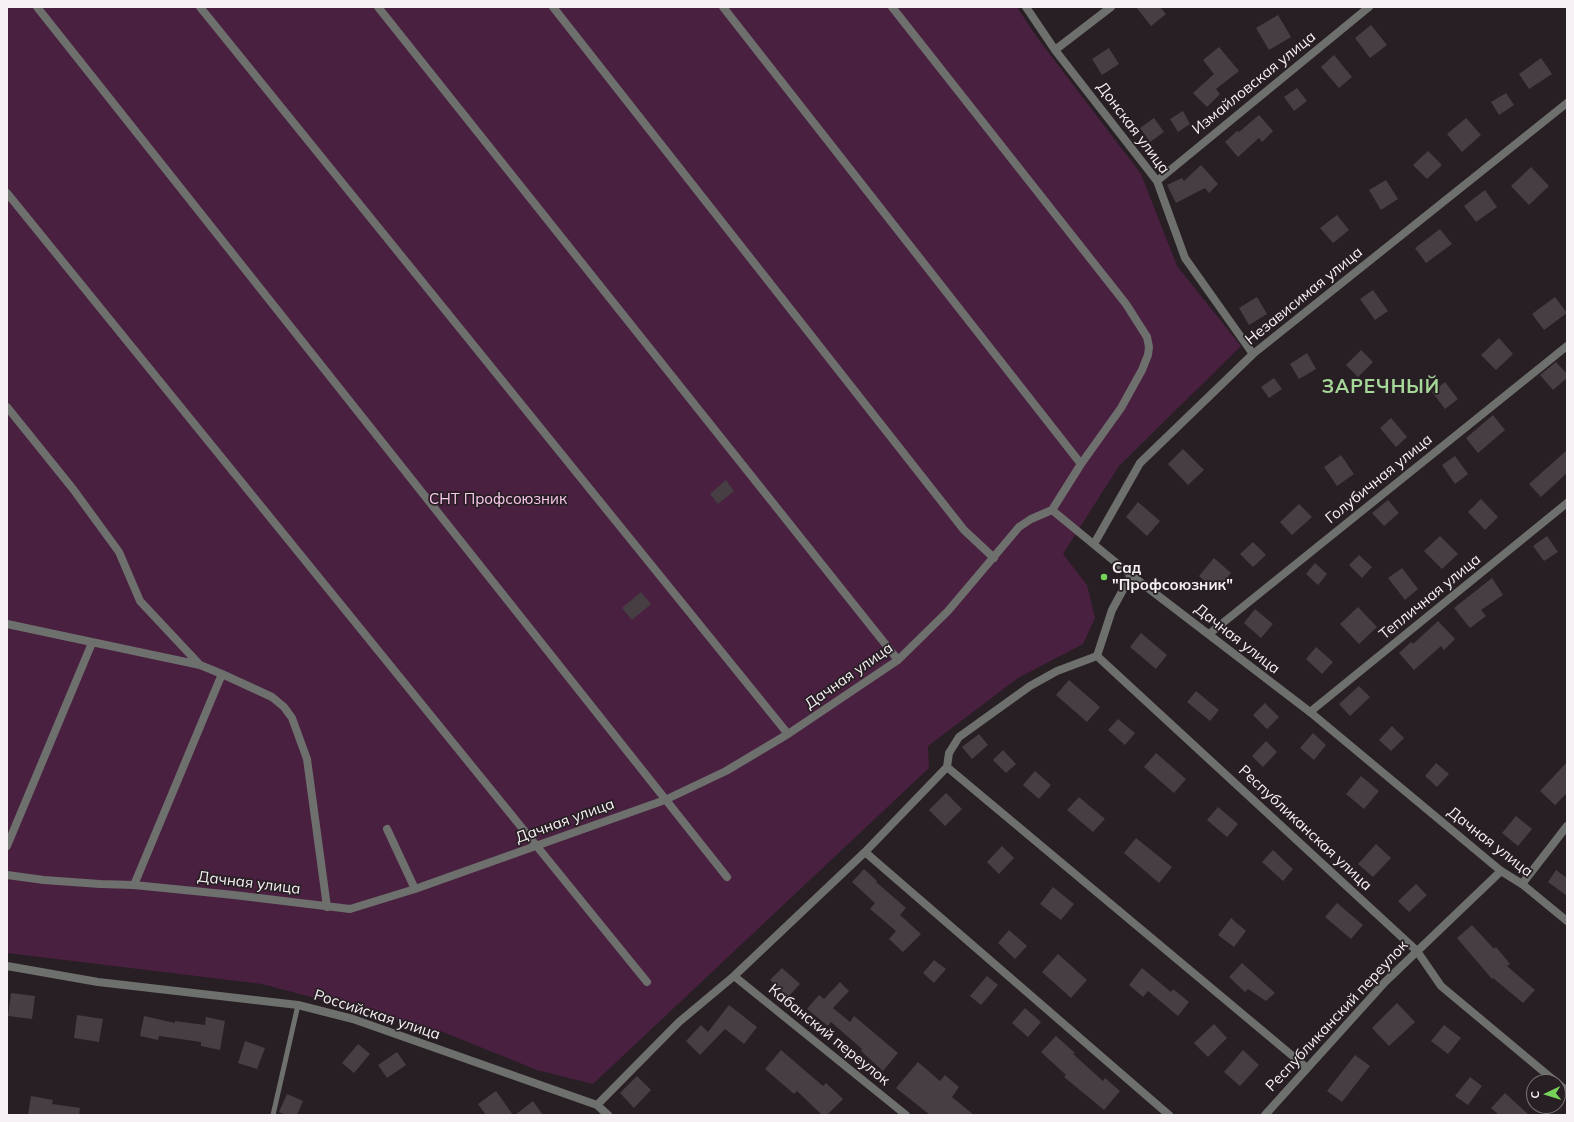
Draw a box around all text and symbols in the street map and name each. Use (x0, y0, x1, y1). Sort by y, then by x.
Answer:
street label: Измайловская улица (1189, 28, 1319, 138)
street label: Донская улица (1093, 79, 1173, 177)
street label: Независимая улица (1242, 243, 1366, 349)
district label: ЗАРЕЧНЫЙ (1322, 376, 1440, 398)
street label: Голубичная улица (1322, 430, 1436, 528)
park label: СНТ Профсоюзник (429, 490, 567, 508)
street label: Тепличная улица (1376, 551, 1484, 643)
place label: Сад "Профсоюзник" (1112, 559, 1233, 594)
marker: Сад "Профсоюзник" (1099, 572, 1109, 582)
street label: Дачная улица (1191, 600, 1283, 678)
street label: Дачная улица (801, 639, 897, 713)
street label: Республиканская улица (1235, 762, 1375, 894)
street label: Дачная улица (513, 795, 617, 847)
street label: Дачная улица (1444, 803, 1536, 881)
street label: Дачная улица (196, 868, 302, 898)
street label: Республиканский переулок (1262, 937, 1412, 1095)
street label: Кабанский переулок (765, 980, 893, 1090)
street label: Российская улица (312, 986, 442, 1044)
north arrow (1526, 1074, 1566, 1114)
text: С (1528, 1091, 1542, 1099)

